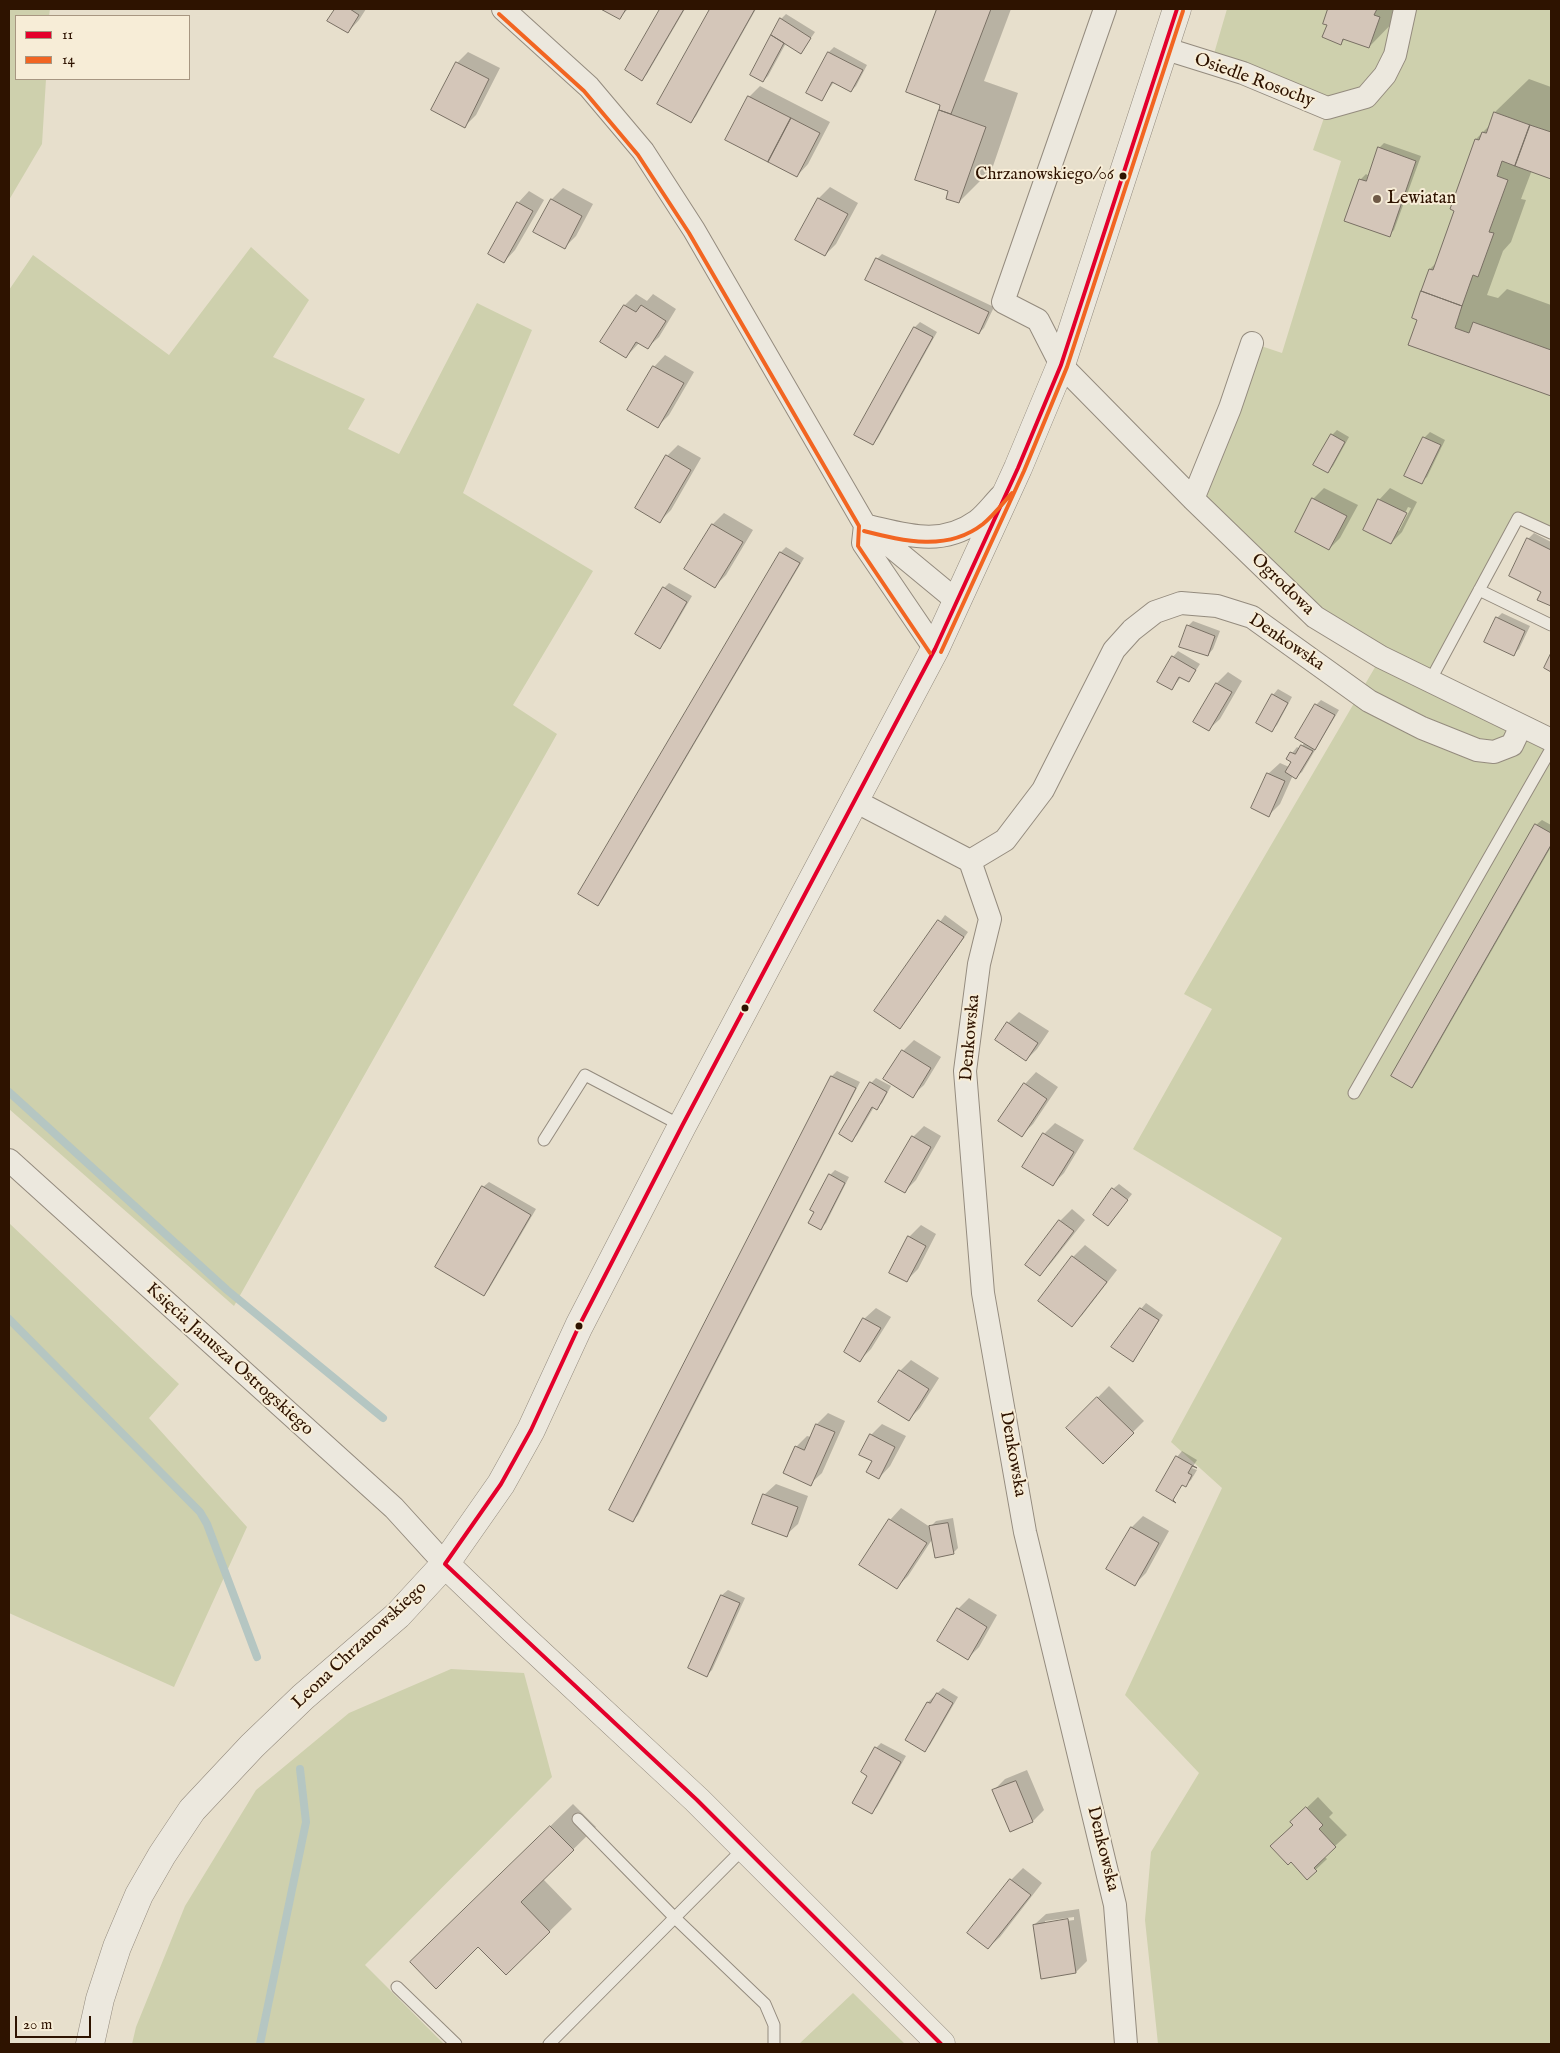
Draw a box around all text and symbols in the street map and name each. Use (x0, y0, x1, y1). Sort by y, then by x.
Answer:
legend (15, 15, 190, 80)
text: 11 (62, 25, 73, 44)
street label: Osiedle Rosochy (1191, 49, 1317, 113)
text: 14 (62, 50, 75, 69)
place label: Chrzanowskiego/06 (975, 166, 1114, 186)
marker: Chrzanowskiego/06 (1118, 171, 1128, 181)
place label: Lewiatan (1387, 188, 1456, 210)
marker: Lewiatan (1371, 193, 1383, 205)
street label: Ogrodowa (1246, 550, 1318, 620)
street label: Denkowska (1244, 610, 1328, 676)
street label: Denkowska (956, 994, 986, 1082)
unlabelled marker (740, 1003, 750, 1013)
street label: Księcia Janusza Ostrogskiego (141, 1279, 317, 1441)
unlabelled marker (574, 1321, 584, 1331)
street label: Denkowska (994, 1409, 1030, 1499)
street label: Leona Chrzanowskiego (288, 1578, 432, 1714)
street label: Denkowska (1081, 1804, 1123, 1894)
scale bar (18, 2006, 94, 2038)
text: 20 m (23, 2015, 52, 2034)

